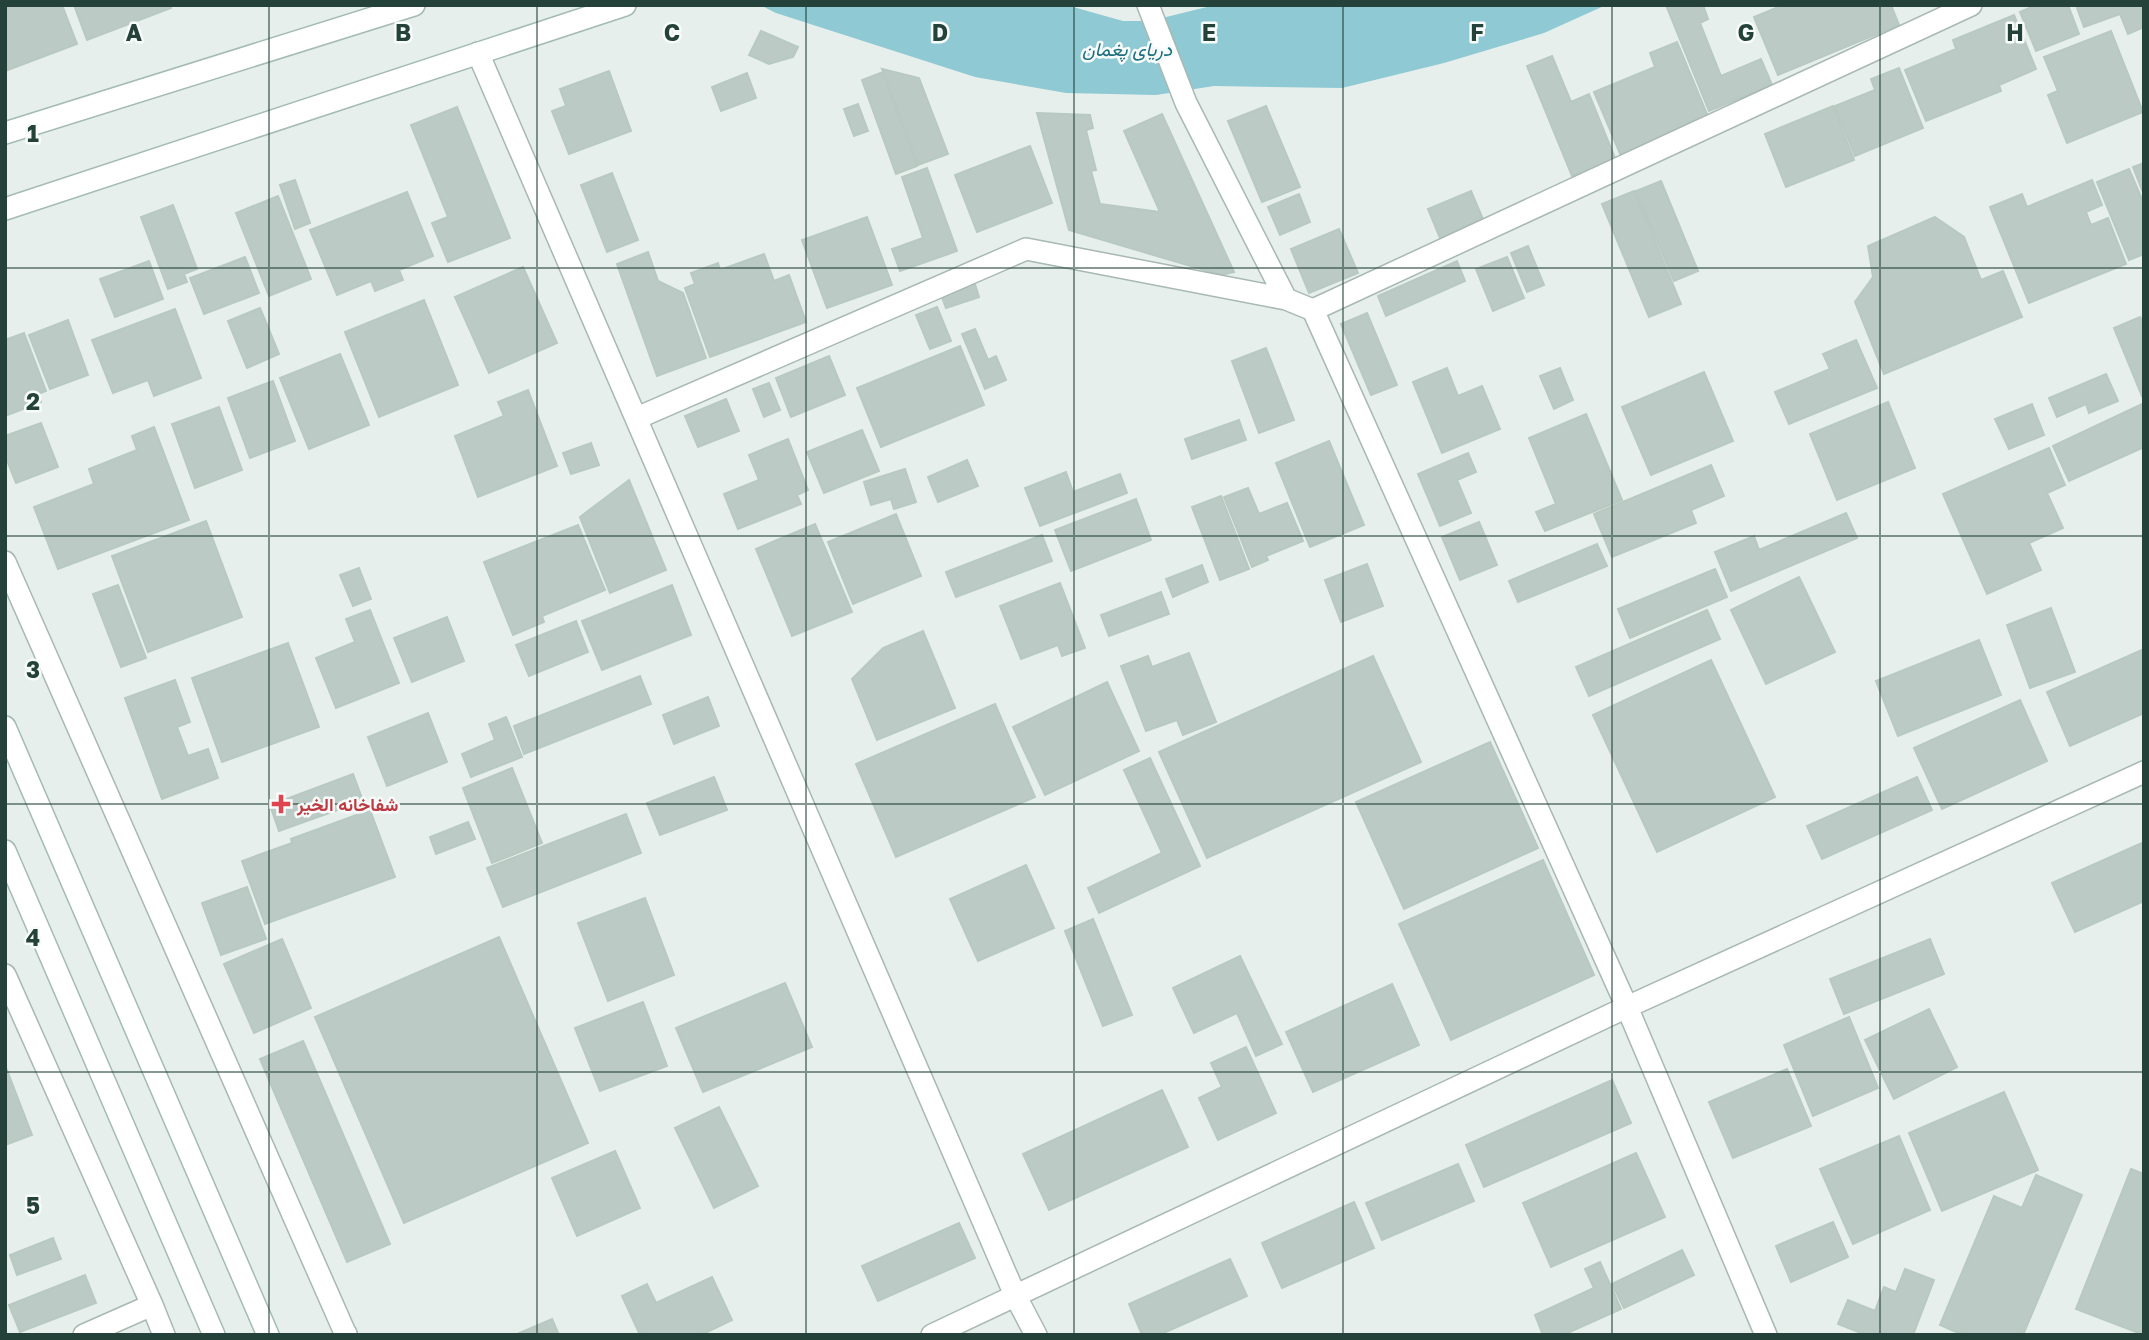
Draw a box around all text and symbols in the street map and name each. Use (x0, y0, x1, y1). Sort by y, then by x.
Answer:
text: A (126, 18, 143, 46)
text: B (395, 18, 411, 46)
text: C (664, 18, 680, 46)
text: D (932, 18, 948, 46)
text: E (1202, 18, 1216, 46)
text: F (1470, 18, 1484, 46)
text: G (1738, 18, 1754, 46)
text: H (2006, 18, 2024, 46)
water label: دریای پغمان (1082, 37, 1173, 63)
text: 1 (27, 119, 39, 147)
text: 2 (26, 387, 40, 415)
text: 3 (26, 655, 40, 683)
place label: شفاخانه الخیر (296, 793, 398, 816)
marker: شفاخانه الخیر (271, 794, 291, 814)
text: 4 (26, 923, 40, 951)
text: 5 (26, 1191, 40, 1219)

